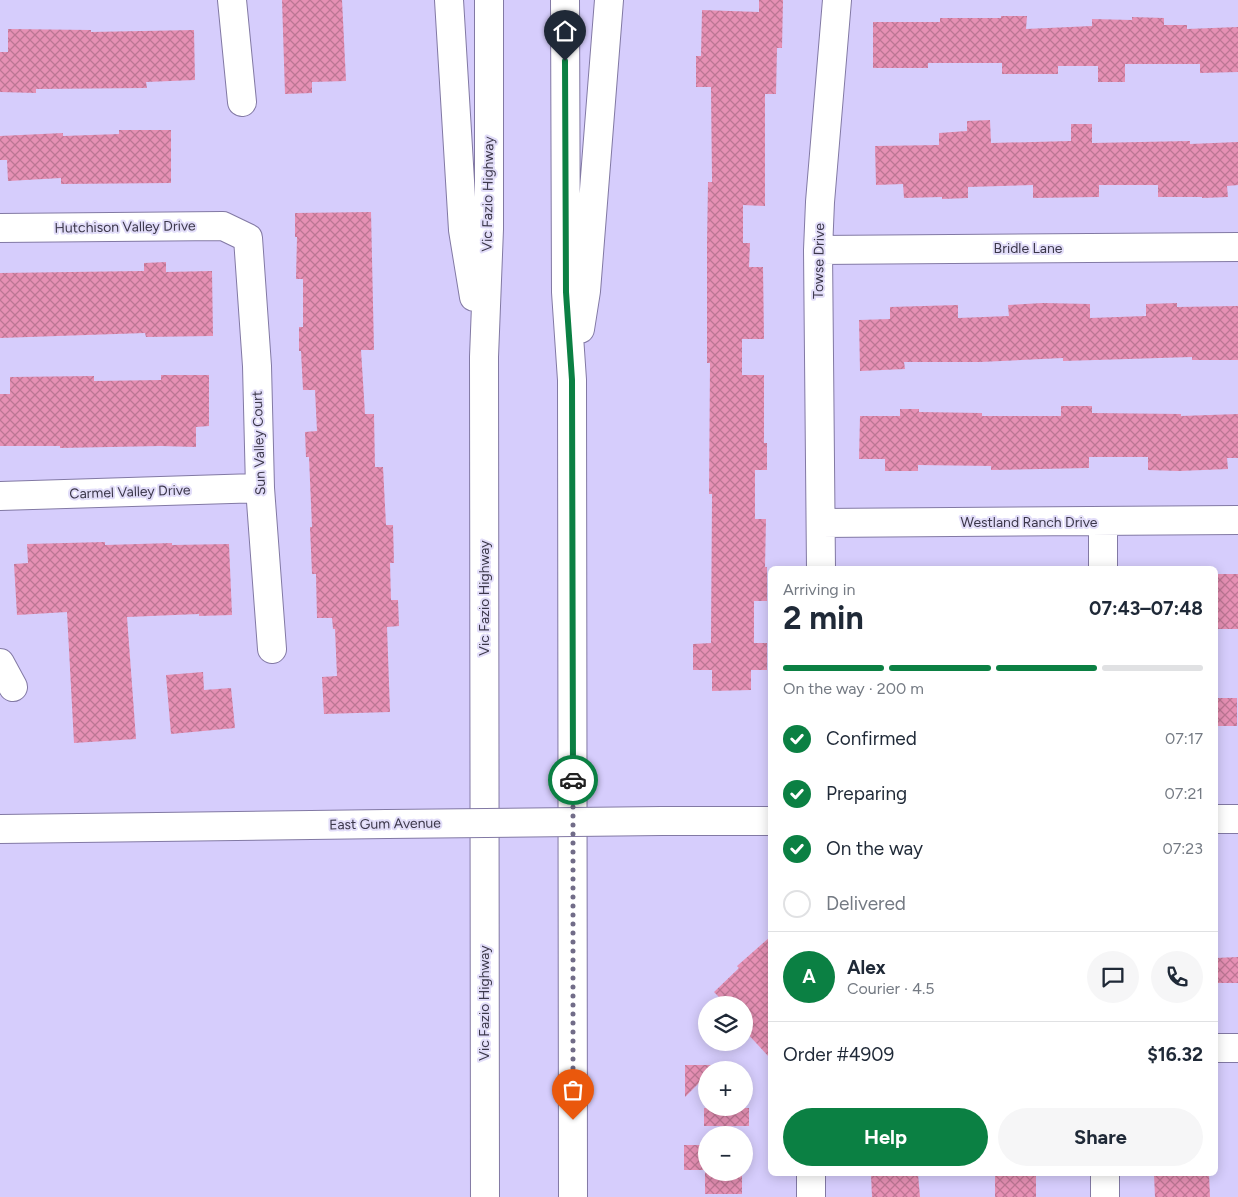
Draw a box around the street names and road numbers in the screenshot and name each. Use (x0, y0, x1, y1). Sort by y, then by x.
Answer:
street label: Vic Fazio Highway (478, 136, 498, 252)
street label: Hutchison Valley Drive (54, 217, 196, 237)
street label: Towse Drive (810, 223, 828, 299)
street label: Bridle Lane (994, 240, 1063, 257)
street label: Sun Valley Court (249, 391, 269, 495)
street label: Carmel Valley Drive (69, 481, 191, 503)
street label: Westland Ranch Drive (961, 514, 1098, 531)
street label: Vic Fazio Highway (476, 540, 493, 656)
street label: East Gum Avenue (329, 815, 441, 833)
street label: Vic Fazio Highway (476, 945, 493, 1061)

